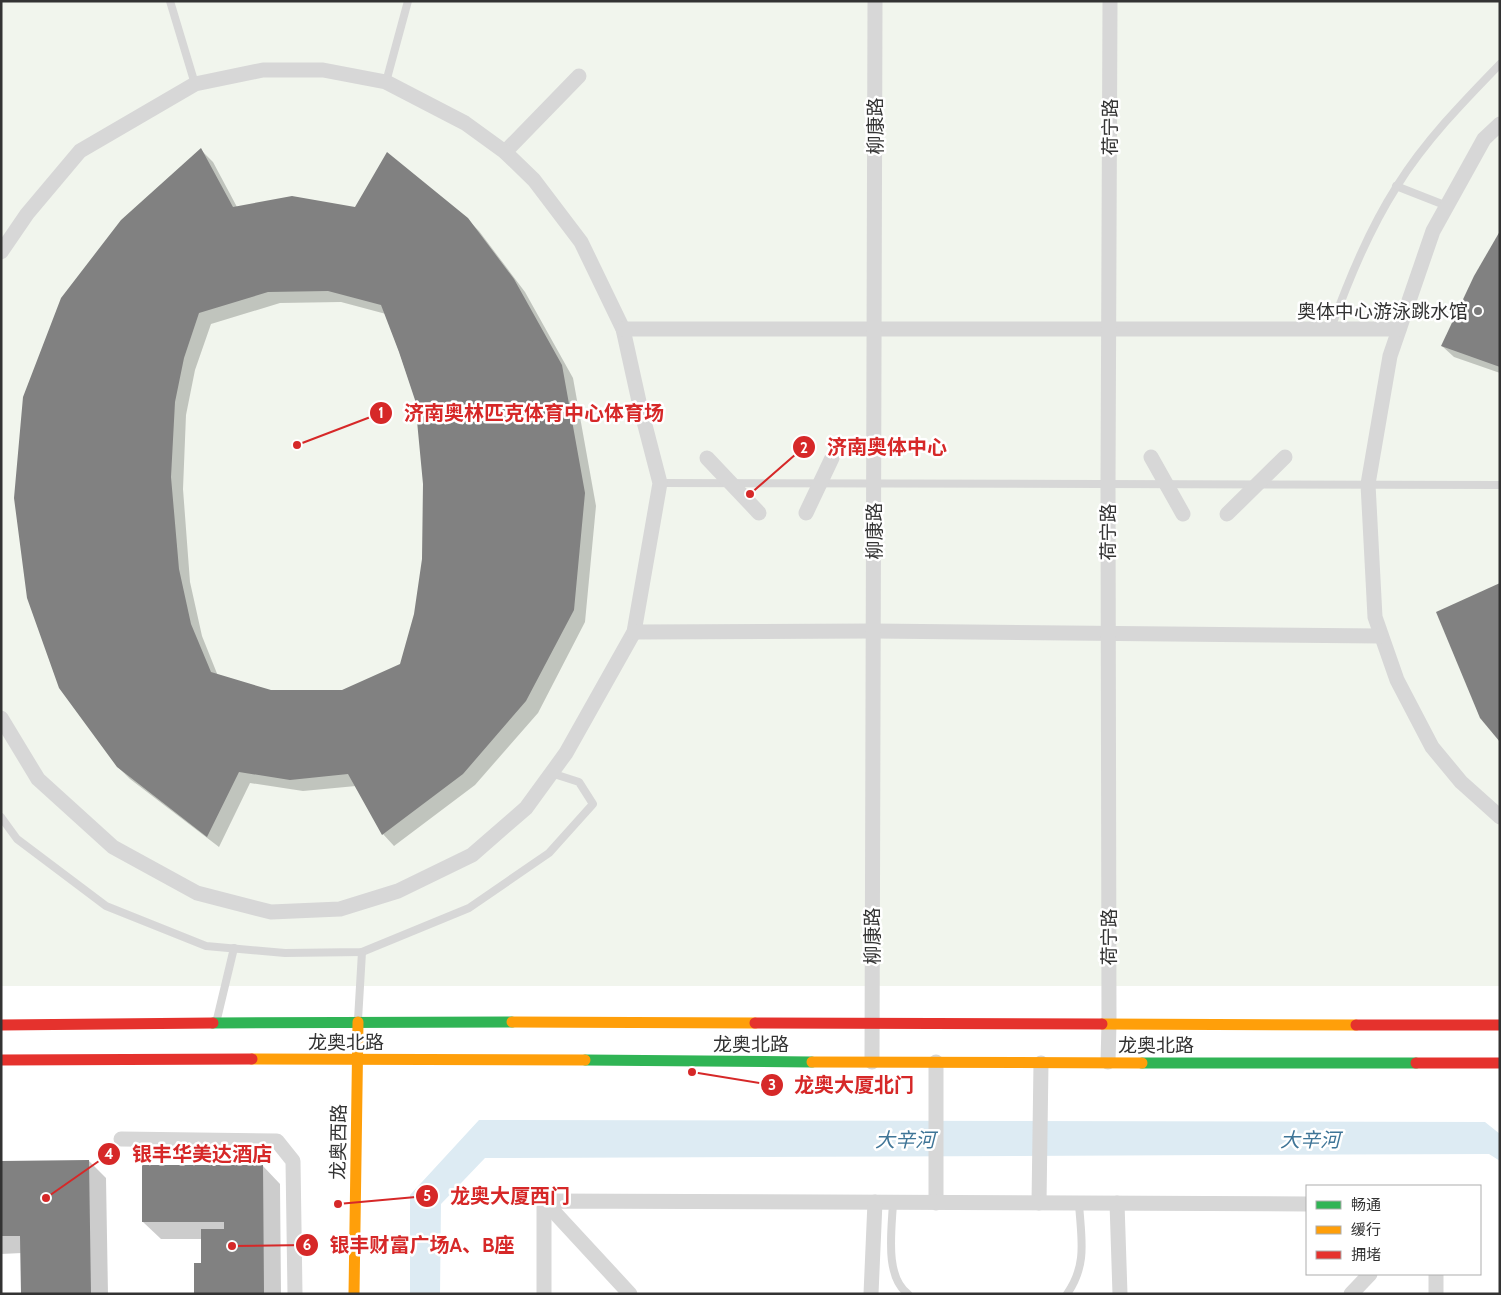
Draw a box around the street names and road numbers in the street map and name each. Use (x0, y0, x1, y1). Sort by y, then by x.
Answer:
street label: 柳康路 (864, 97, 887, 155)
street label: 荷宁路 (1099, 98, 1122, 156)
street label: 柳康路 (863, 502, 886, 560)
street label: 荷宁路 (1097, 503, 1120, 561)
street label: 柳康路 (861, 907, 884, 965)
street label: 荷宁路 (1098, 908, 1121, 966)
street label: 龙奥北路 (308, 1031, 384, 1054)
street label: 龙奥北路 (713, 1033, 789, 1056)
street label: 龙奥北路 (1118, 1034, 1194, 1057)
street label: 龙奥西路 (326, 1104, 351, 1180)

